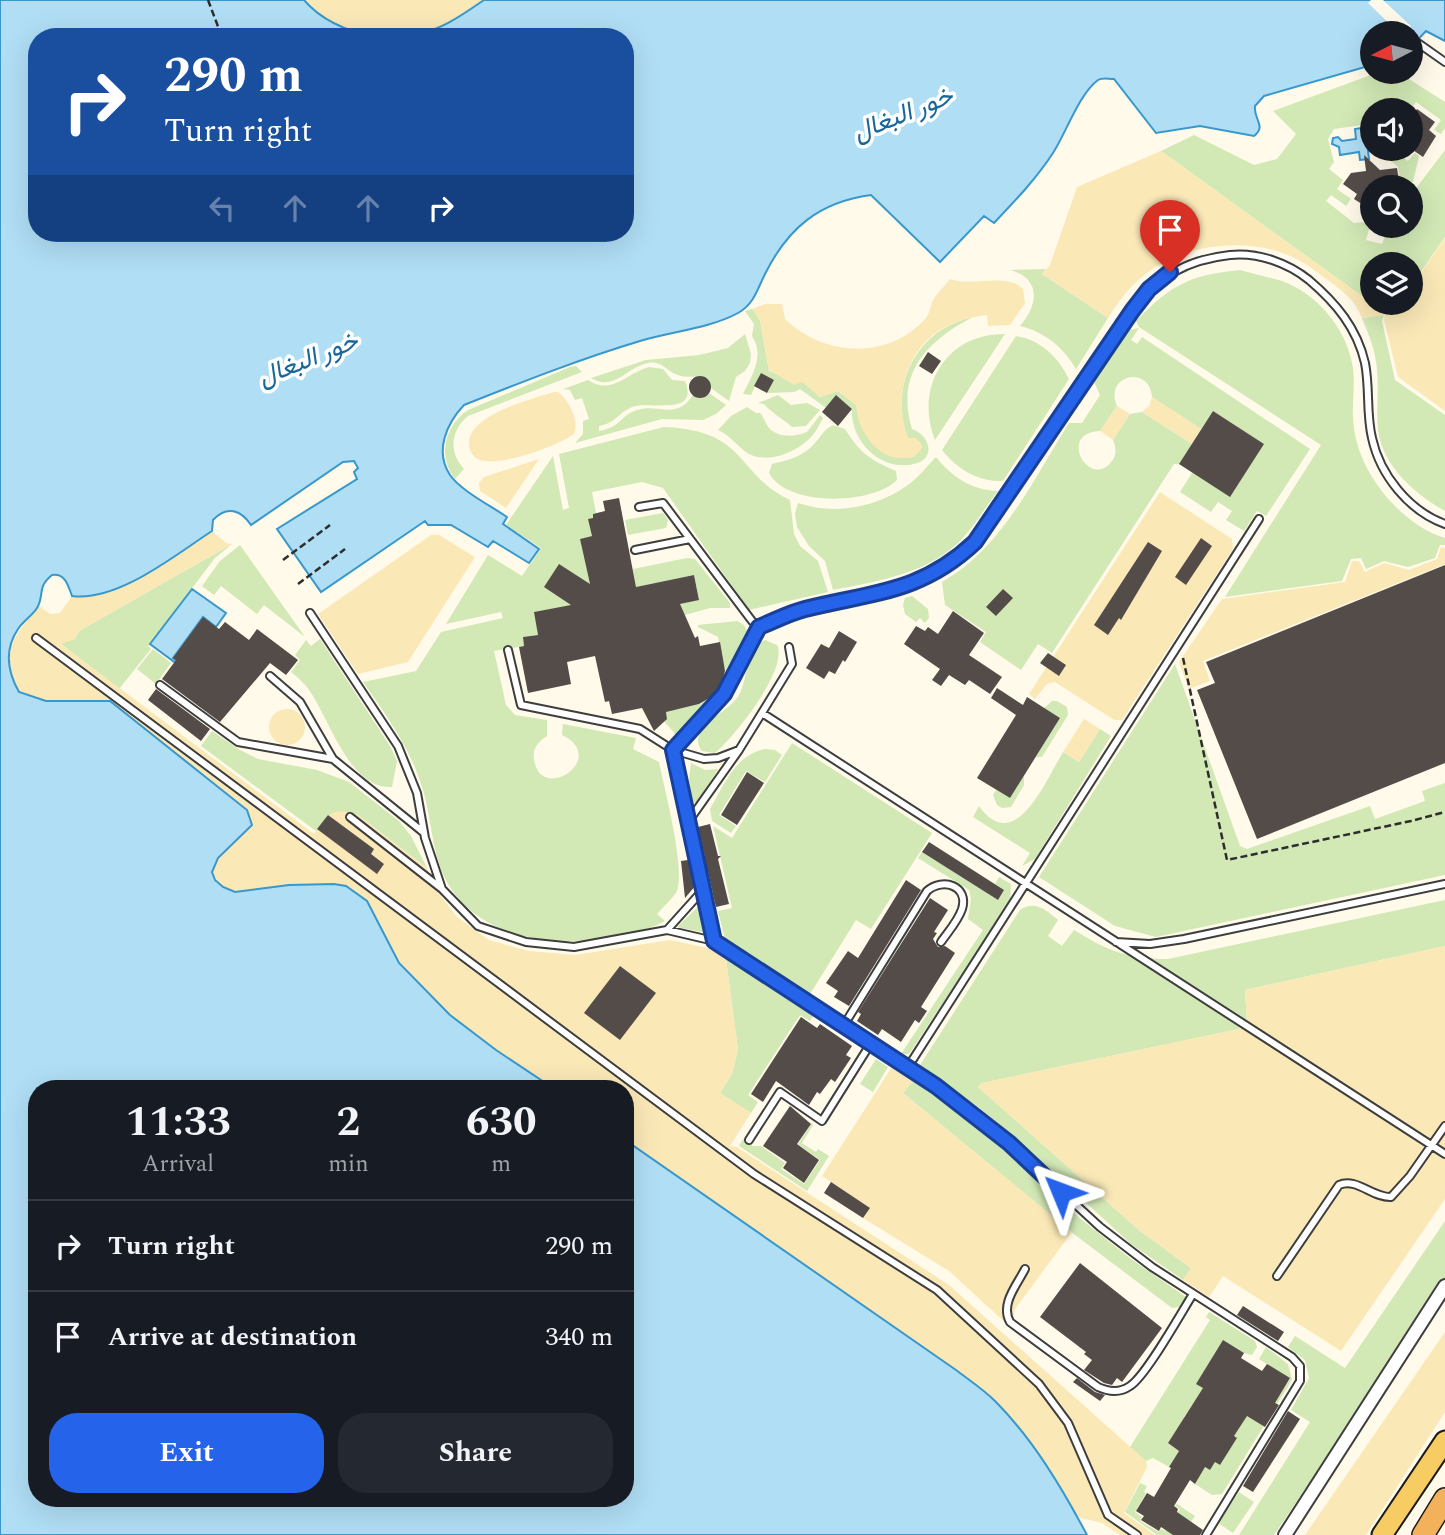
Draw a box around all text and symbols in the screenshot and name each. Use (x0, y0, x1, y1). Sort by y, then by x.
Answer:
north arrow (1360, 21, 1423, 84)
map controls (1360, 21, 1423, 315)
text: 290 m (164, 39, 303, 114)
icon: right (49, 56, 140, 147)
water label: خور البغال (847, 75, 961, 152)
button: sound (1360, 98, 1423, 161)
text: Turn right (164, 107, 312, 156)
button: search (1360, 175, 1423, 238)
icon: left (203, 189, 241, 227)
icon: ahead (276, 189, 314, 227)
icon: ahead (349, 189, 387, 227)
icon: right (422, 189, 460, 227)
pin (1140, 200, 1200, 272)
icon: arrive (1151, 211, 1189, 249)
button: layers (1360, 252, 1423, 315)
water label: خور البغال (252, 320, 366, 397)
text: 11:33 (125, 1091, 231, 1154)
text: 2 (337, 1091, 360, 1154)
text: 630 (466, 1091, 537, 1154)
text: Arrival (142, 1147, 214, 1182)
text: min (328, 1147, 369, 1182)
text: m (491, 1147, 511, 1182)
position arrow (1024, 1155, 1098, 1229)
text: Turn right (108, 1226, 235, 1266)
text: 290 m (545, 1226, 613, 1266)
icon: right (49, 1227, 87, 1265)
text: Arrive at destination (108, 1317, 357, 1357)
text: 340 m (545, 1317, 613, 1357)
icon: arrive (49, 1318, 87, 1356)
button: Exit (49, 1413, 324, 1493)
button: Share (338, 1413, 613, 1493)

